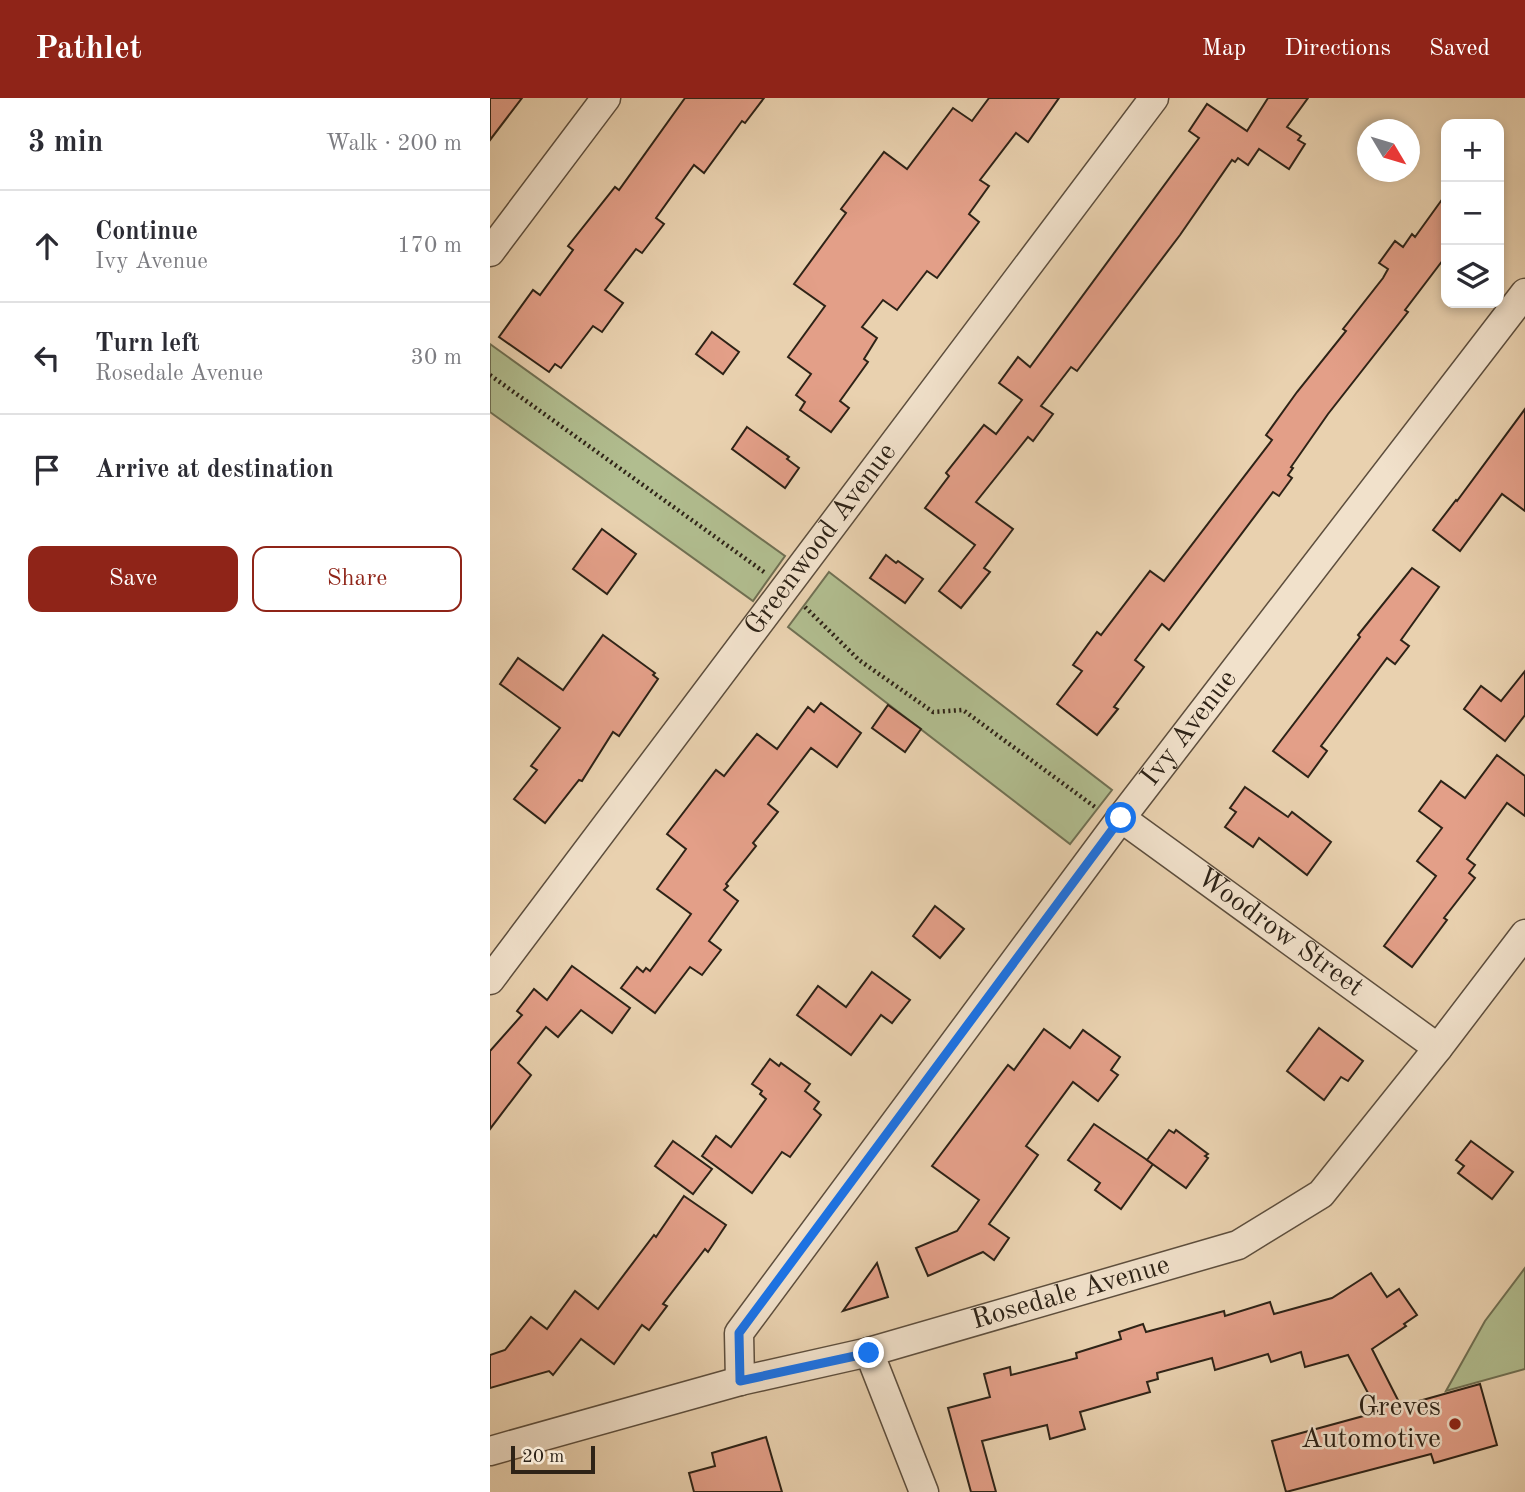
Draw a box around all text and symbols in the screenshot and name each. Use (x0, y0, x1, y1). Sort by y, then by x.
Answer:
text: Pathlet (35, 33, 142, 66)
text: Map (1202, 37, 1246, 61)
text: Directions (1284, 37, 1391, 61)
text: Saved (1429, 37, 1490, 61)
north arrow (1357, 119, 1420, 182)
map controls (1441, 119, 1504, 308)
button: + (1441, 119, 1504, 182)
text: 3 min (28, 128, 103, 158)
text: Walk · 200 m (326, 132, 462, 155)
button: − (1441, 182, 1504, 245)
text: Continue (95, 219, 198, 245)
icon: ahead (28, 227, 66, 265)
text: 170 m (397, 234, 462, 257)
button: layers (1441, 245, 1504, 308)
text: Ivy Avenue (95, 250, 208, 273)
text: Turn left (95, 331, 200, 357)
icon: left (28, 339, 66, 377)
text: 30 m (411, 346, 462, 369)
text: Rosedale Avenue (95, 362, 263, 385)
street label: Greenwood Avenue (740, 439, 902, 641)
icon: arrive (28, 451, 66, 489)
text: Arrive at destination (95, 457, 334, 483)
button: Save (28, 546, 238, 612)
button: Share (252, 546, 462, 612)
street label: Ivy Avenue (1137, 666, 1243, 792)
route start (1105, 802, 1136, 833)
street label: Woodrow Street (1191, 864, 1368, 1003)
street label: Rosedale Avenue (969, 1252, 1173, 1335)
route end (853, 1337, 884, 1368)
place label: Greves Automotive (1301, 1394, 1441, 1454)
marker: Greves Automotive (1447, 1416, 1463, 1432)
scale bar (511, 1443, 595, 1475)
text: 20 m (522, 1448, 564, 1467)

